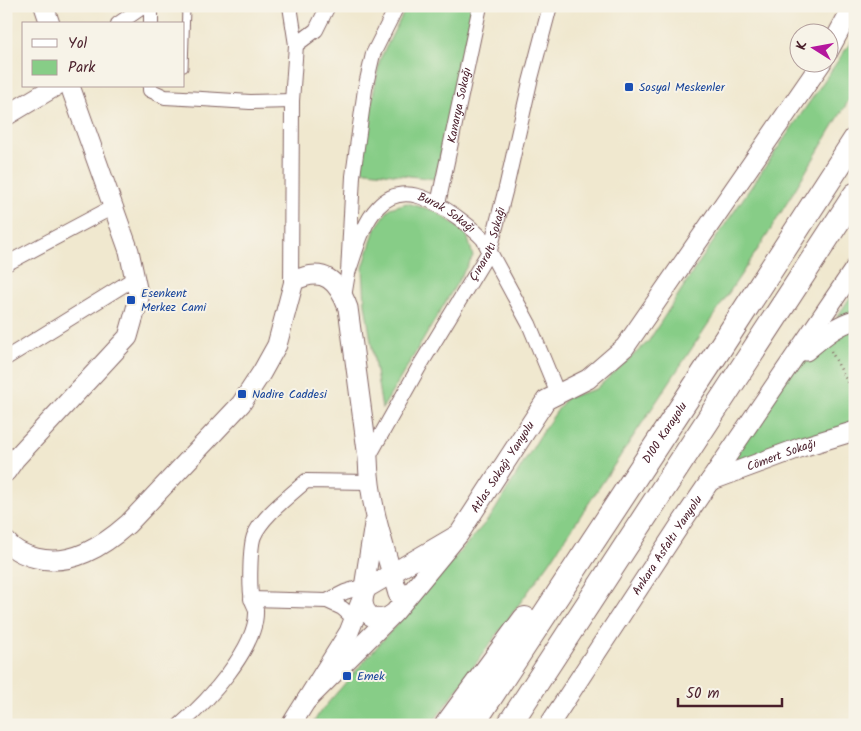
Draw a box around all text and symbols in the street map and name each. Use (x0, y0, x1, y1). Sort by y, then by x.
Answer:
legend (22, 22, 185, 88)
north arrow (788, 22, 838, 72)
text: Yol (68, 32, 87, 56)
text: K (791, 39, 814, 52)
text: Park (68, 56, 96, 80)
street label: Kanarya Sokağı (442, 66, 477, 145)
place label: Sosyal Meskenler (639, 78, 726, 97)
marker: Sosyal Meskenler (623, 81, 635, 93)
street label: Burak Sokağı (415, 187, 480, 238)
street label: Çınaraltı Sokağı (464, 205, 511, 285)
place label: Esenkent Merkez Cami (141, 284, 207, 317)
marker: Esenkent Merkez Cami (125, 294, 137, 306)
place label: Nadire Caddesi (252, 385, 328, 404)
marker: Nadire Caddesi (236, 388, 248, 400)
street label: D100 Karayolu (638, 398, 692, 468)
street label: Atlas Sokağı Yanyolu (466, 417, 540, 517)
street label: Cömert Sokağı (744, 434, 819, 477)
street label: Ankara Asfaltı Yanyolu (627, 492, 708, 599)
place label: Emek (357, 667, 385, 686)
marker: Emek (341, 670, 353, 682)
scale bar (678, 676, 782, 708)
text: 50 m (686, 682, 720, 706)

